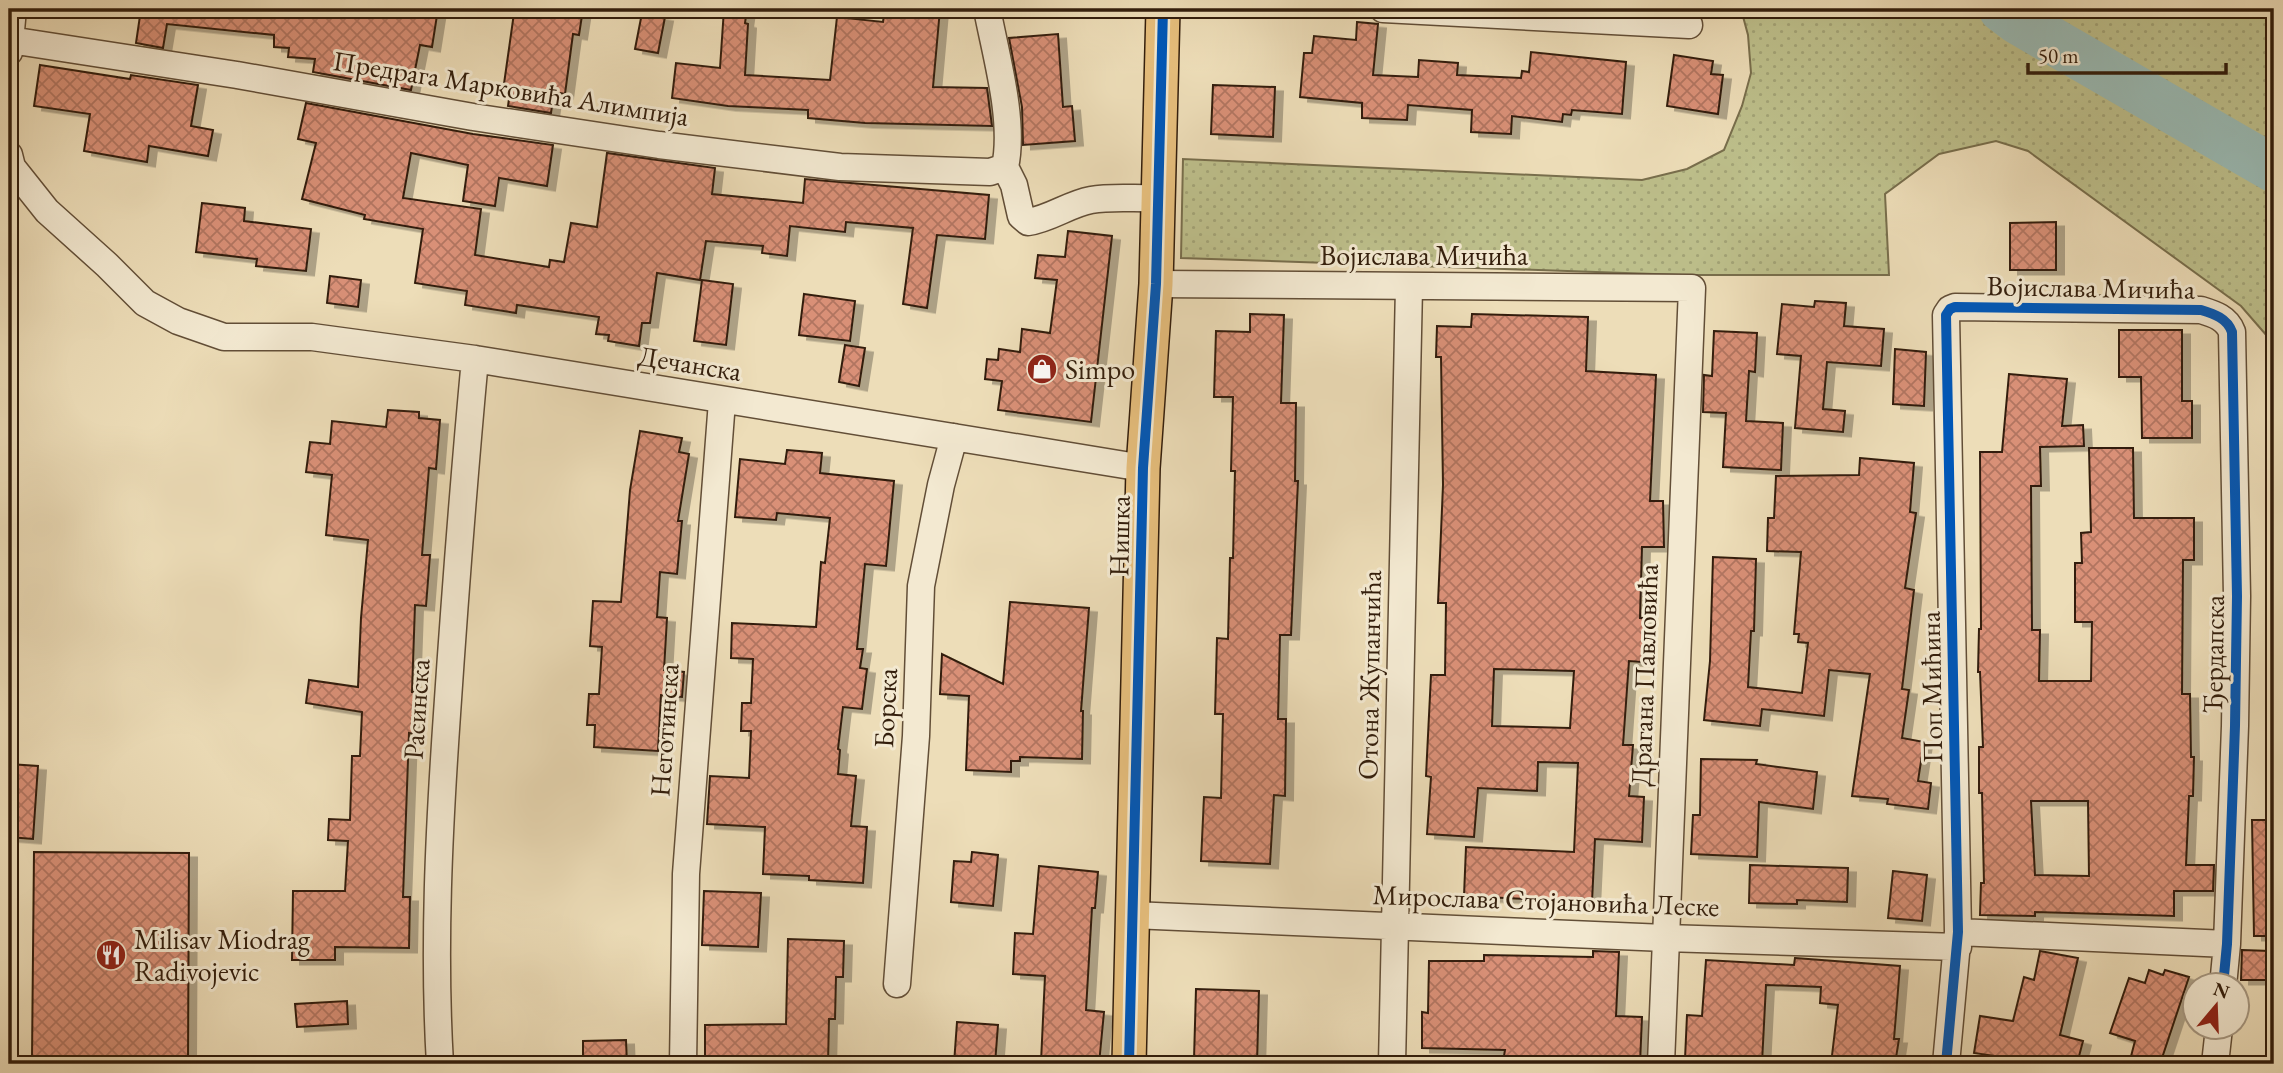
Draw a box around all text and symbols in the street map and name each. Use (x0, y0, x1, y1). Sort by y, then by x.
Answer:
scale bar (2028, 32, 2225, 76)
street label: Предрага Марковића Алимпија (331, 42, 692, 134)
text: 50 m (2038, 42, 2079, 69)
street label: Војислава Мичића (1320, 237, 1529, 273)
street label: Војислава Мичића (1986, 267, 2196, 307)
street label: Дечанска (636, 337, 745, 389)
place label: Simpo (1065, 351, 1135, 387)
shop icon: Simpo (1025, 352, 1059, 386)
street label: Нишка (1100, 494, 1138, 577)
street label: Драгана Павловића (1622, 562, 1666, 787)
street label: Отона Жупанчића (1349, 569, 1389, 780)
street label: Ђердапска (2194, 593, 2232, 714)
street label: Поп Мићина (1912, 610, 1950, 763)
street label: Расинска (395, 657, 438, 760)
street label: Неготинска (641, 661, 687, 798)
street label: Борска (865, 666, 905, 749)
street label: Мирослава Стојановића Леске (1372, 876, 1720, 924)
place label: Milisav Miodrag Radivojevic (134, 921, 311, 989)
restaurant icon: Milisav Miodrag Radivojevic (94, 938, 128, 972)
north arrow (2182, 972, 2252, 1042)
text: N (2210, 976, 2233, 1005)

